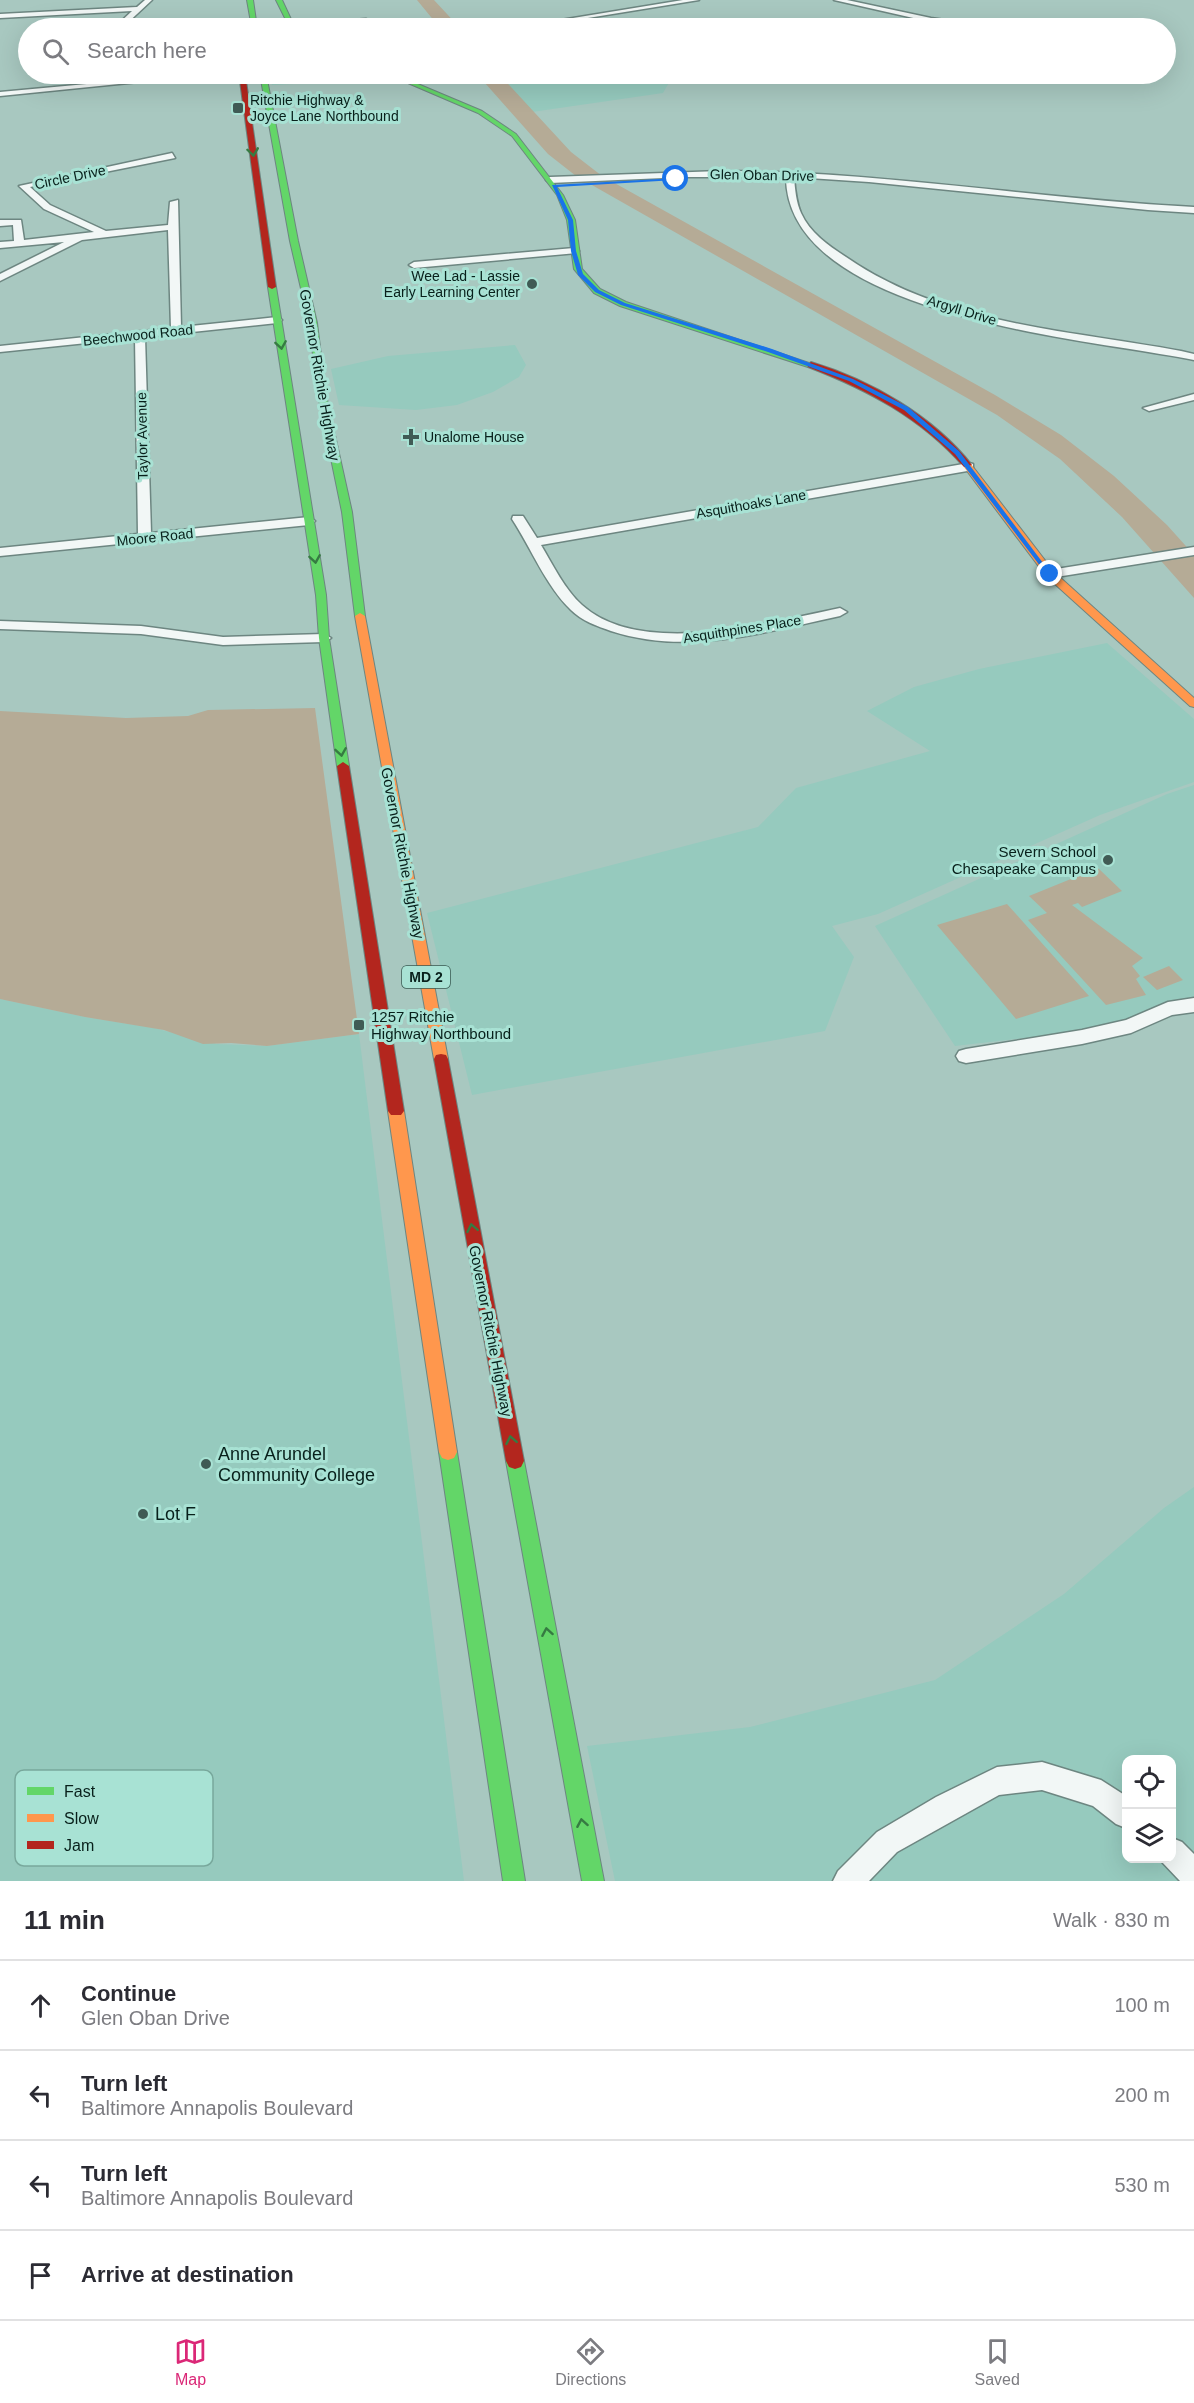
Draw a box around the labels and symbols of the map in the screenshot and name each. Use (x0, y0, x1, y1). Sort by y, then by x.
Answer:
place label: Ritchie Highway & Joyce Lane Northbound (250, 92, 399, 124)
marker: Ritchie Highway & Joyce Lane Northbound (231, 101, 245, 115)
one-way arrow (247, 148, 259, 157)
street label: Circle Drive (33, 162, 107, 192)
route start (662, 165, 688, 191)
street label: Glen Oban Drive (710, 166, 814, 184)
place label: Wee Lad - Lassie Early Learning Center (384, 268, 520, 300)
marker: Wee Lad - Lassie Early Learning Center (525, 277, 539, 291)
street label: Governor Ritchie Highway (297, 288, 344, 463)
street label: Argyll Drive (925, 292, 999, 328)
street label: Beechwood Road (82, 321, 194, 349)
one-way arrow (274, 341, 286, 350)
street label: Taylor Avenue (133, 392, 151, 480)
marker: Unalome House (402, 428, 420, 446)
place label: Unalome House (424, 429, 525, 445)
street label: Asquithoaks Lane (695, 486, 807, 522)
street label: Moore Road (116, 525, 194, 549)
one-way arrow (308, 553, 321, 563)
route end (1036, 560, 1062, 586)
street label: Asquithpines Place (682, 612, 802, 646)
one-way arrow (335, 747, 347, 756)
street label: Governor Ritchie Highway (378, 766, 428, 941)
place label: Severn School Chesapeake Campus (952, 843, 1096, 877)
marker: Severn School Chesapeake Campus (1101, 853, 1115, 867)
road number: MD 2 (402, 966, 450, 988)
place label: 1257 Ritchie Highway Northbound (371, 1008, 511, 1042)
marker: 1257 Ritchie Highway Northbound (352, 1018, 366, 1032)
one-way arrow (466, 1223, 479, 1233)
street label: Governor Ritchie Highway (466, 1244, 516, 1419)
one-way arrow (506, 1435, 518, 1445)
place label: Anne Arundel Community College (218, 1444, 375, 1485)
marker: Anne Arundel Community College (199, 1457, 213, 1471)
place label: Lot F (155, 1504, 196, 1524)
marker: Lot F (136, 1507, 150, 1521)
one-way arrow (541, 1627, 554, 1637)
legend (15, 1770, 213, 1866)
text: Fast (64, 1783, 96, 1800)
text: Slow (64, 1810, 99, 1827)
one-way arrow (576, 1819, 589, 1829)
text: Jam (64, 1837, 94, 1854)

